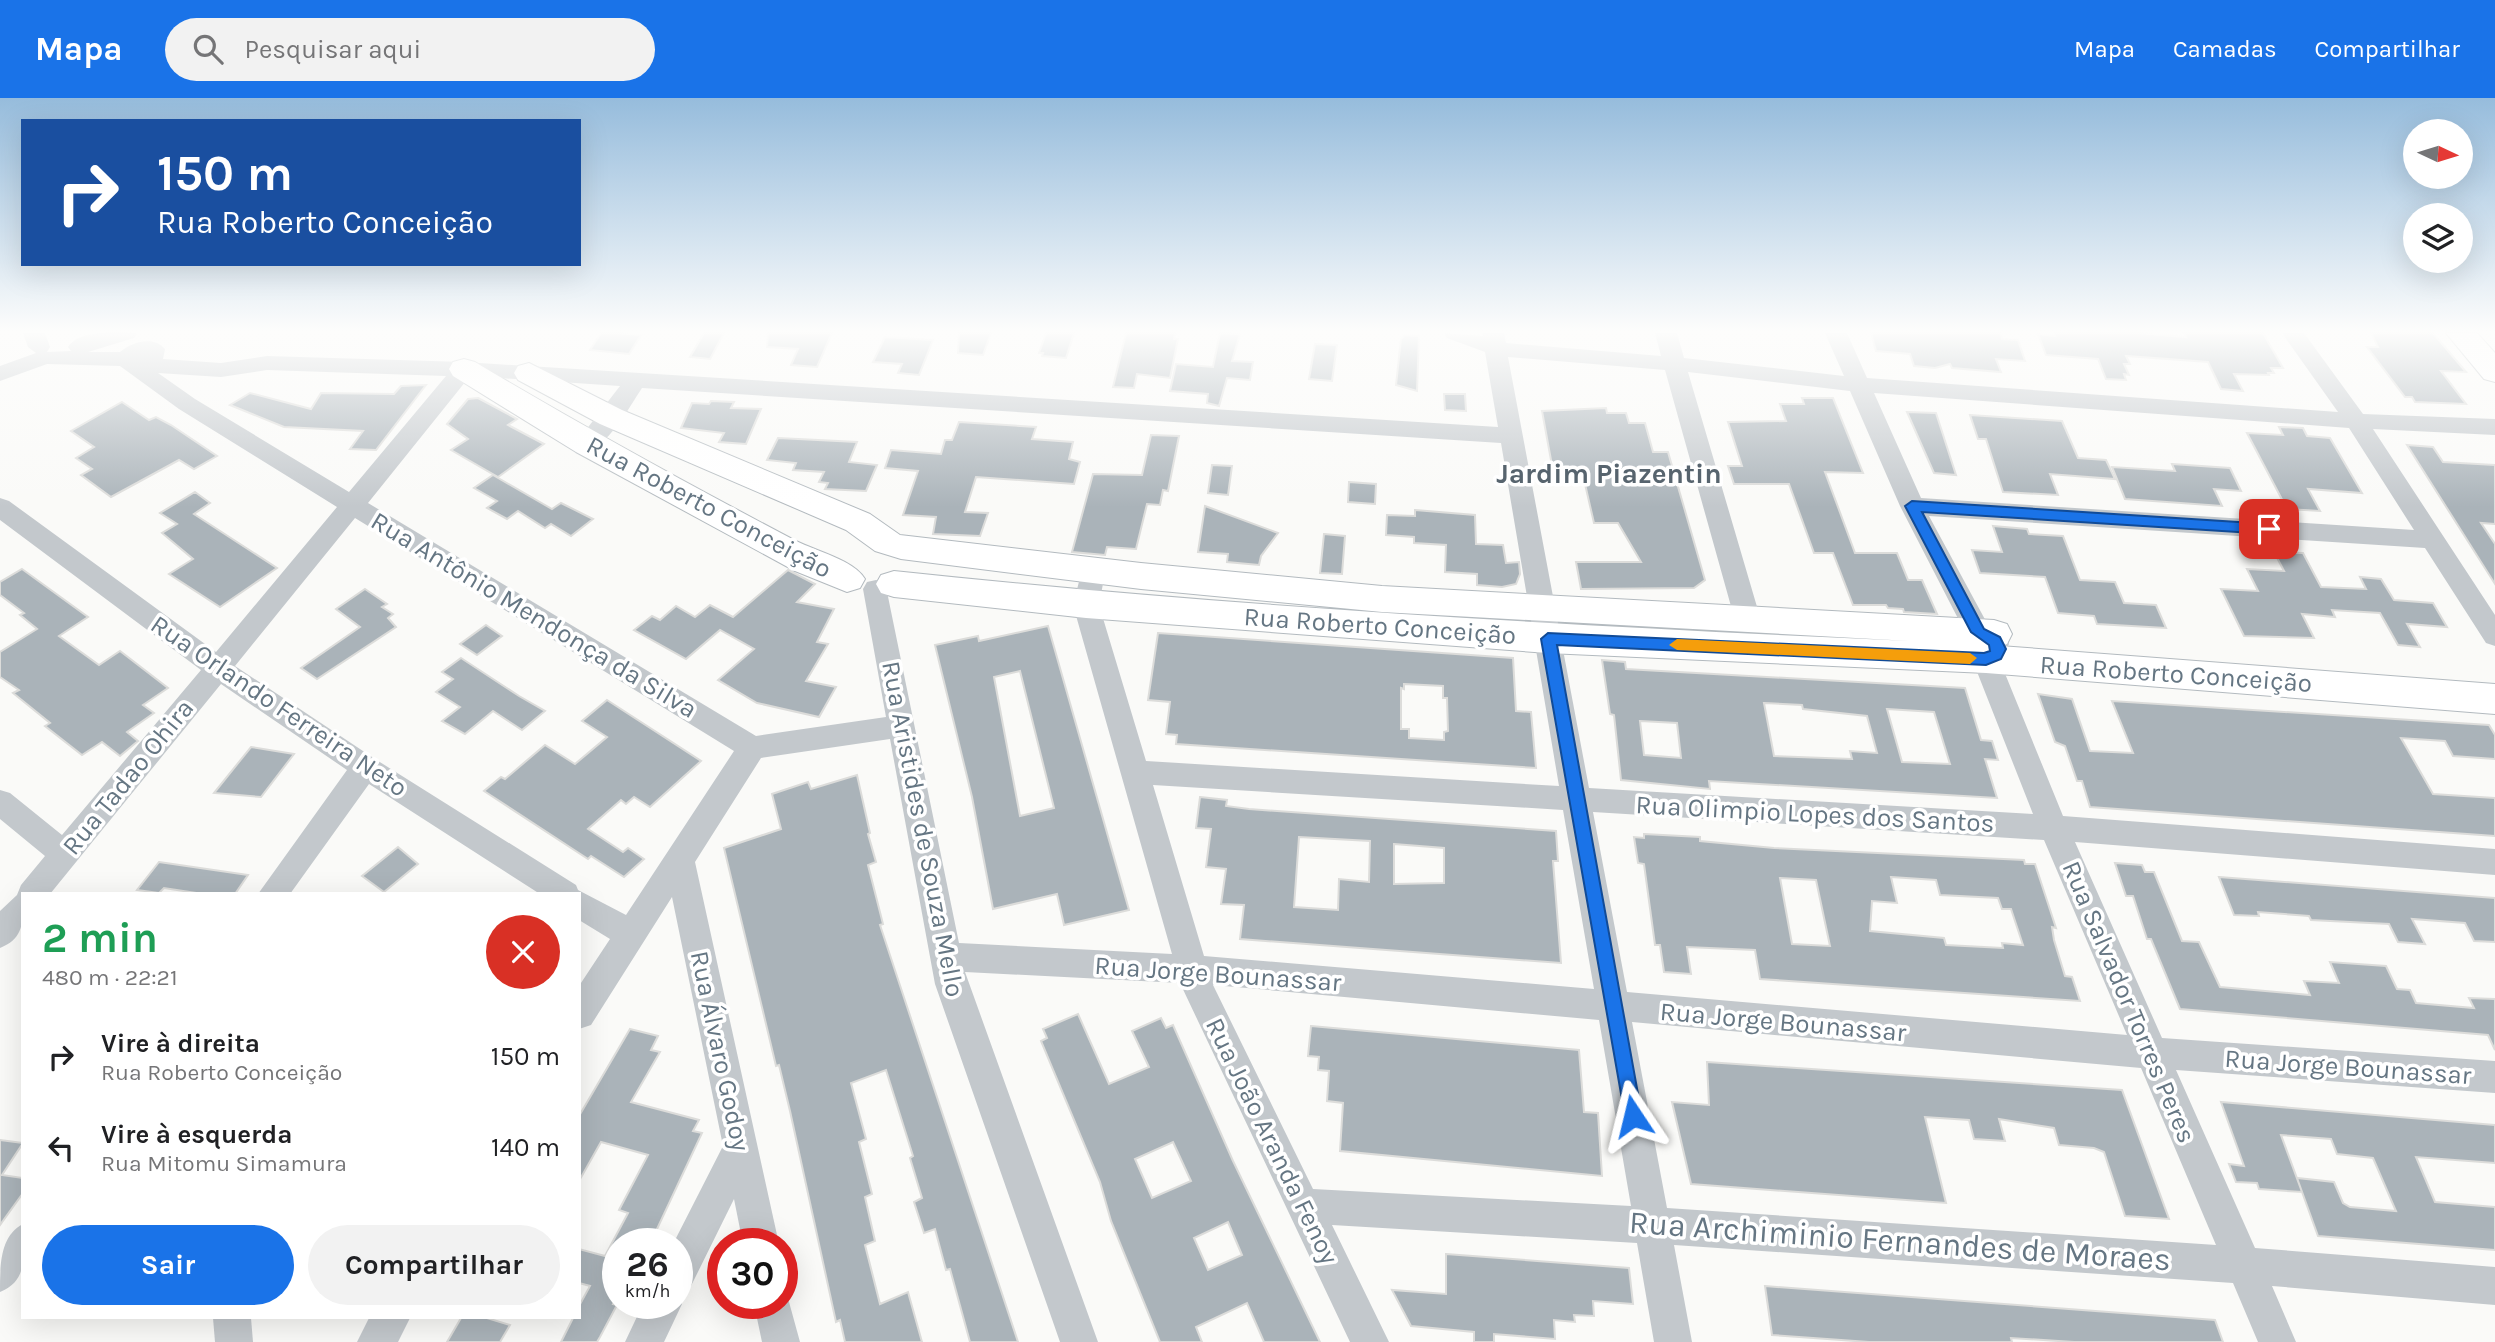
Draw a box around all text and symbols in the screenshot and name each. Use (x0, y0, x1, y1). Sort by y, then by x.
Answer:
search box (165, 18, 655, 81)
text: Mapa (35, 30, 123, 68)
icon: search (189, 30, 227, 68)
text: Pesquisar aqui (245, 34, 421, 65)
text: Mapa (2074, 35, 2135, 63)
text: Camadas (2173, 35, 2277, 63)
text: Compartilhar (2315, 35, 2460, 63)
north arrow (2403, 119, 2473, 189)
map controls (2403, 119, 2473, 273)
text: 150 m (157, 145, 293, 202)
icon: right (42, 147, 133, 238)
button: layers (2403, 203, 2473, 273)
text: Rua Roberto Conceição (157, 204, 493, 241)
street label: Rua Roberto Conceição (581, 429, 837, 585)
district label: Jardim Piazentin (1496, 457, 1722, 490)
pin (2239, 499, 2299, 559)
street label: Rua Antônio Mendonça da Silva (365, 505, 703, 725)
icon: arrive (2250, 510, 2288, 548)
street label: Rua Roberto Conceição (1243, 601, 1517, 651)
street label: Rua Orlando Ferreira Neto (145, 609, 413, 803)
street label: Rua Roberto Conceição (2039, 649, 2313, 699)
street label: Rua Aristides de Souza Mello (875, 658, 971, 1000)
street label: Rua Tadao Ohira (56, 693, 200, 861)
street label: Rua Olimpio Lopes dos Santos (1635, 789, 1995, 839)
street label: Rua Salvador Torres Peres (2055, 856, 2203, 1148)
text: 2 min (42, 913, 158, 963)
button: close (486, 915, 560, 989)
street label: Rua Álvaro Godoy (684, 948, 757, 1154)
street label: Rua Jorge Bounassar (1094, 950, 1343, 998)
text: 480 m · 22:21 (42, 964, 178, 991)
street label: Rua Jorge Bounassar (1659, 996, 1908, 1048)
street label: Rua João Aranda Fenoy (1199, 1013, 1345, 1269)
text: Vire à direita (101, 1028, 260, 1059)
icon: right (42, 1038, 80, 1076)
text: 150 m (491, 1041, 560, 1072)
street label: Rua Jorge Bounassar (2224, 1043, 2473, 1091)
text: Rua Roberto Conceição (101, 1059, 342, 1086)
position arrow (1596, 1079, 1670, 1153)
text: Vire à esquerda (101, 1119, 292, 1150)
icon: left (42, 1129, 80, 1167)
text: 140 m (491, 1132, 560, 1163)
text: Rua Mitomu Simamura (101, 1150, 347, 1177)
street label: Rua Archiminio Fernandes de Moraes (1628, 1204, 2172, 1278)
button: Sair (42, 1225, 294, 1305)
button: Compartilhar (308, 1225, 560, 1305)
speed limit sign: 30 (707, 1228, 798, 1319)
text: 26 (626, 1244, 669, 1285)
text: km/h (625, 1280, 670, 1302)

